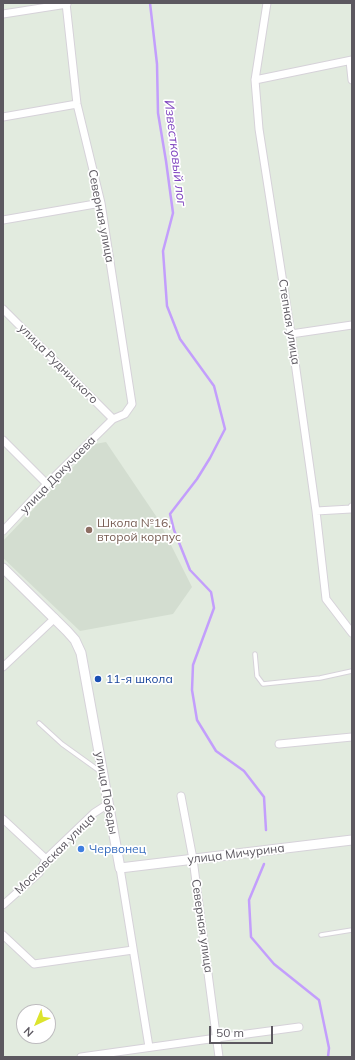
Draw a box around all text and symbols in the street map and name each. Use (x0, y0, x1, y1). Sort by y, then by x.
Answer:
water label: Известковый лог (161, 99, 189, 207)
street label: Северная улица (85, 168, 117, 264)
street label: Степная улица (275, 278, 303, 366)
street label: улица Рудницкого (15, 321, 101, 407)
street label: улица Докучаева (17, 433, 99, 517)
place label: Школа №16, второй корпус (97, 516, 181, 544)
marker: Школа №16, второй корпус (84, 525, 94, 535)
place label: 11-я школа (106, 672, 173, 686)
marker: 11-я школа (93, 674, 103, 684)
street label: улица Победы (92, 750, 120, 836)
street label: Московская улица (12, 811, 98, 897)
street label: улица Мичурина (187, 841, 285, 867)
place label: Червонец (89, 842, 146, 856)
marker: Червонец (76, 844, 86, 854)
street label: Северная улица (188, 878, 216, 974)
north arrow (16, 1004, 56, 1044)
scale bar (211, 1018, 275, 1044)
text: N (21, 1024, 36, 1040)
text: 50 m (216, 1025, 244, 1040)

